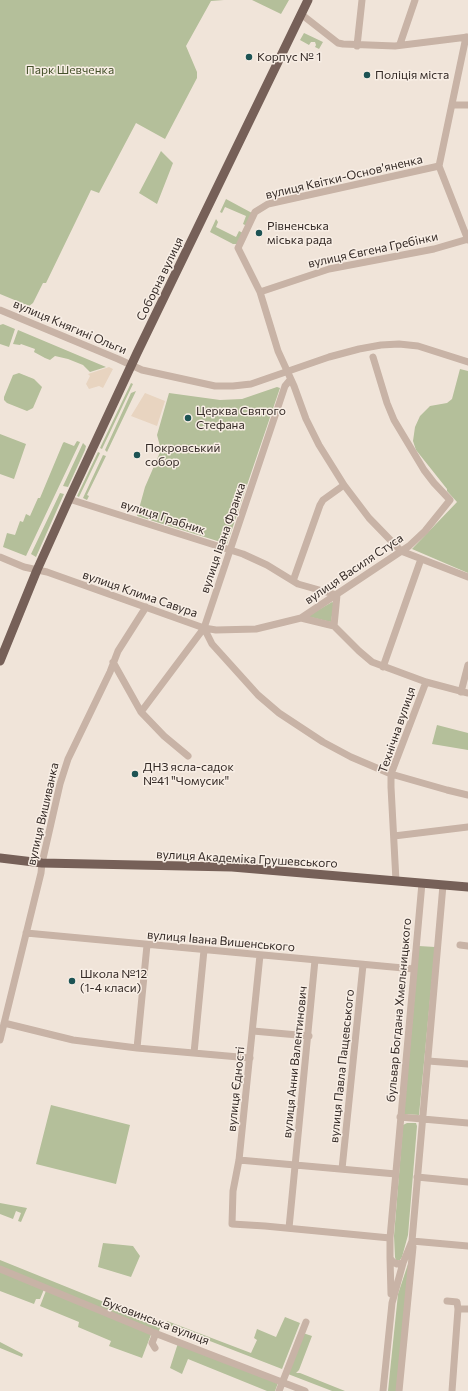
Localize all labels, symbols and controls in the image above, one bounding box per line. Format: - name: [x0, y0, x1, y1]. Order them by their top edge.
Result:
- place label: Корпус № 1: [257, 50, 321, 64]
- marker: Корпус № 1: [244, 52, 254, 62]
- park label: Парк Шевченка: [26, 63, 114, 77]
- place label: Поліція міста: [375, 68, 449, 82]
- marker: Поліція міста: [362, 70, 372, 80]
- street label: вулиця Квітки-Основʼяненка: [264, 152, 424, 202]
- place label: Рівненська міська рада: [267, 219, 332, 247]
- marker: Рівненська міська рада: [254, 228, 264, 238]
- street label: вулиця Євгена Гребінки: [307, 229, 439, 271]
- street label: Соборна вулиця: [133, 235, 187, 323]
- street label: вулиця Княгині Ольги: [11, 297, 129, 357]
- place label: Церква Святого Стефана: [196, 404, 286, 432]
- marker: Церква Святого Стефана: [183, 413, 193, 423]
- place label: Покровський собор: [145, 441, 220, 469]
- marker: Покровський собор: [132, 450, 142, 460]
- street label: вулиця Івана Франка: [197, 481, 249, 595]
- street label: вулиця Грабник: [119, 497, 207, 537]
- street label: вулиця Василя Стуса: [302, 531, 406, 607]
- street label: вулиця Клима Савура: [81, 568, 199, 620]
- street label: Технічна вулиця: [375, 685, 419, 775]
- place label: ДНЗ ясла-садок №41 "Чомусик": [143, 760, 234, 788]
- street label: вулиця Вишиванка: [24, 761, 62, 867]
- marker: ДНЗ ясла-садок №41 "Чомусик": [130, 769, 140, 779]
- street label: вулиця Академіка Грушевського: [156, 847, 338, 871]
- street label: бульвар Богдана Хмельницького: [384, 917, 414, 1103]
- street label: вулиця Івана Вишенського: [146, 927, 296, 955]
- place label: Школа №12 (1-4 класи): [80, 967, 147, 995]
- marker: Школа №12 (1-4 класи): [67, 976, 77, 986]
- street label: вулиця Анни Валентинович: [280, 985, 310, 1139]
- street label: вулиця Павла Пащевського: [327, 989, 357, 1143]
- street label: вулиця Єдності: [224, 1046, 248, 1132]
- street label: Буковинська вулиця: [101, 1294, 211, 1348]

